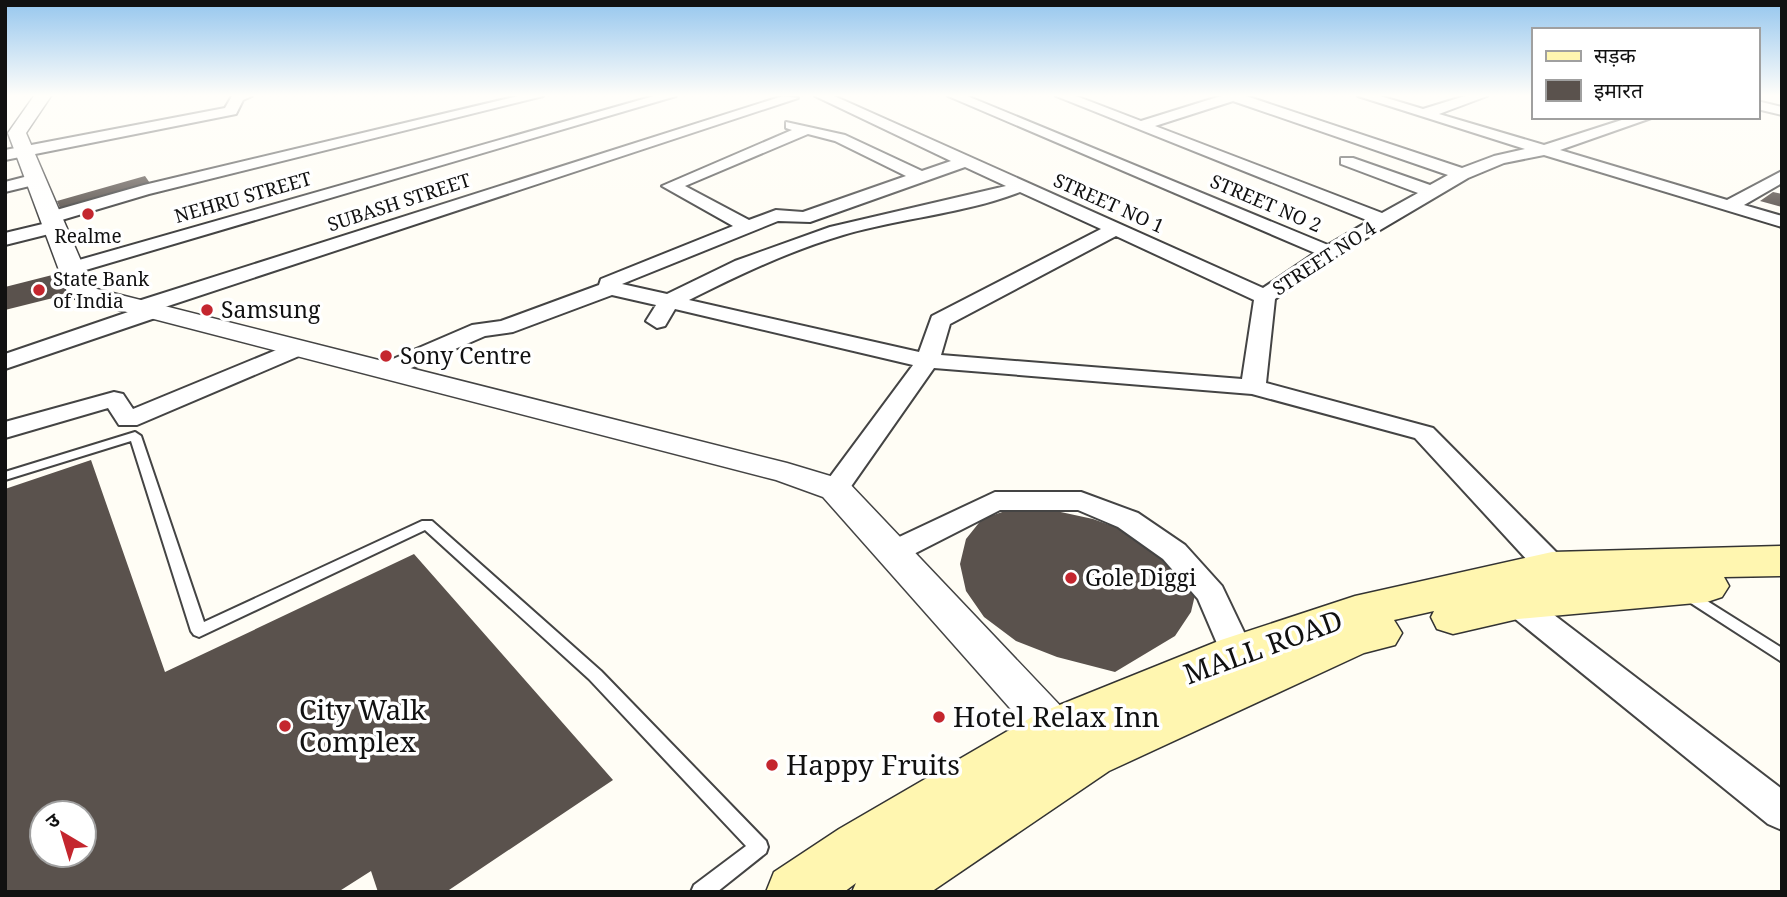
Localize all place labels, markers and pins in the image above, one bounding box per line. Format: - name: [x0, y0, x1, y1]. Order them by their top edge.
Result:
- marker: Realme: [80, 206, 96, 222]
- place label: Realme: [54, 223, 122, 249]
- place label: State Bank of India: [53, 266, 150, 314]
- marker: State Bank of India: [31, 282, 47, 298]
- place label: Samsung: [221, 293, 321, 325]
- marker: Samsung: [199, 302, 215, 318]
- place label: Sony Centre: [400, 339, 532, 371]
- marker: Sony Centre: [378, 348, 394, 364]
- place label: Gole Diggi: [1085, 561, 1197, 593]
- marker: Gole Diggi: [1063, 570, 1079, 586]
- place label: City Walk Complex: [299, 690, 427, 760]
- place label: Hotel Relax Inn: [953, 697, 1160, 735]
- marker: Hotel Relax Inn: [931, 709, 947, 725]
- marker: City Walk Complex: [277, 718, 293, 734]
- place label: Happy Fruits: [786, 745, 960, 783]
- marker: Happy Fruits: [764, 757, 780, 773]

